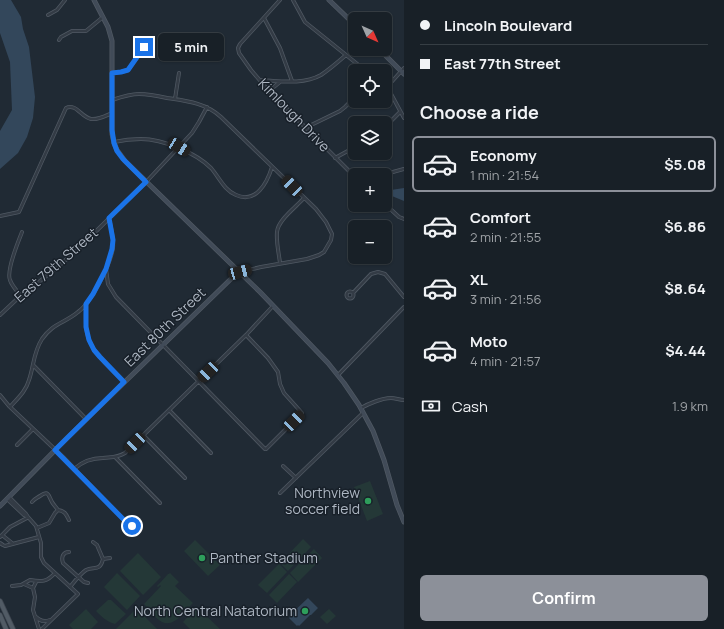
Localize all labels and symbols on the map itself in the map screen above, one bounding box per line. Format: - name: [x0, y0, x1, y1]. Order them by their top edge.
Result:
- north arrow: [348, 12, 392, 56]
- callout: 5 min: [158, 33, 224, 61]
- route end: [135, 38, 153, 56]
- street label: Kimlough Drive: [254, 74, 334, 156]
- car: [166, 136, 192, 158]
- car: [279, 173, 305, 199]
- street label: East 79th Street: [10, 223, 102, 306]
- car: [227, 263, 253, 281]
- street label: East 80th Street: [120, 283, 210, 370]
- car: [195, 359, 221, 385]
- car: [281, 408, 307, 434]
- car: [122, 430, 148, 456]
- place label: Northview soccer field: [285, 483, 360, 518]
- marker: Northview soccer field: [363, 496, 373, 506]
- route start: [123, 517, 141, 535]
- place label: Panther Stadium: [210, 548, 318, 567]
- marker: Panther Stadium: [197, 553, 207, 563]
- place label: North Central Natatorium: [134, 601, 297, 620]
- marker: North Central Natatorium: [300, 606, 310, 616]

